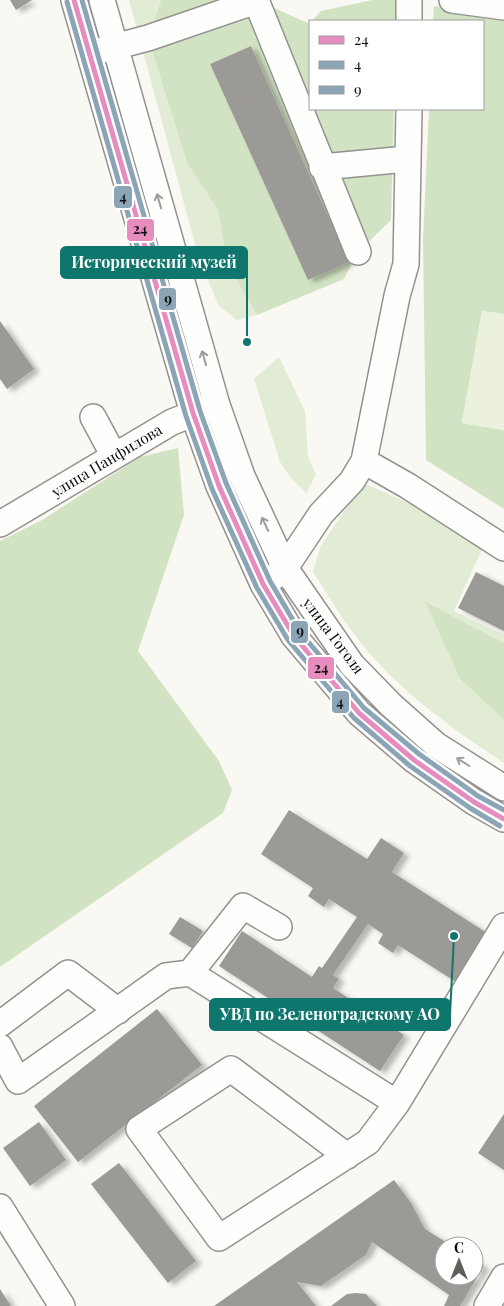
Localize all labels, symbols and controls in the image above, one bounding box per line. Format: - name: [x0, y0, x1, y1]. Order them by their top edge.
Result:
- legend: [309, 20, 484, 110]
- text: 24: [354, 29, 369, 49]
- text: 4: [354, 54, 361, 74]
- text: 9: [354, 79, 362, 99]
- line badge: 4: [113, 185, 133, 209]
- text: 4: [119, 187, 127, 206]
- one-way arrow: [154, 194, 164, 210]
- line badge: 24: [126, 218, 155, 242]
- text: 24: [133, 219, 147, 238]
- callout: Исторический музей: [61, 247, 247, 278]
- text: Исторический музей: [71, 251, 237, 272]
- line badge: 9: [158, 287, 177, 311]
- text: 9: [164, 289, 172, 308]
- one-way arrow: [199, 350, 208, 366]
- street label: улица Панфилова: [47, 419, 166, 502]
- one-way arrow: [259, 517, 269, 532]
- street label: улица Гоголя: [298, 592, 369, 678]
- line badge: 9: [290, 620, 309, 644]
- text: 9: [296, 621, 304, 640]
- line badge: 24: [307, 656, 335, 680]
- text: 24: [314, 658, 328, 677]
- line badge: 4: [331, 690, 350, 714]
- text: 4: [336, 692, 344, 711]
- one-way arrow: [456, 757, 470, 767]
- callout: УВД по Зеленоградскому АО: [210, 999, 450, 1030]
- text: УВД по Зеленоградскому АО: [219, 1003, 440, 1024]
- north arrow: [434, 1236, 484, 1286]
- text: С: [454, 1238, 464, 1257]

